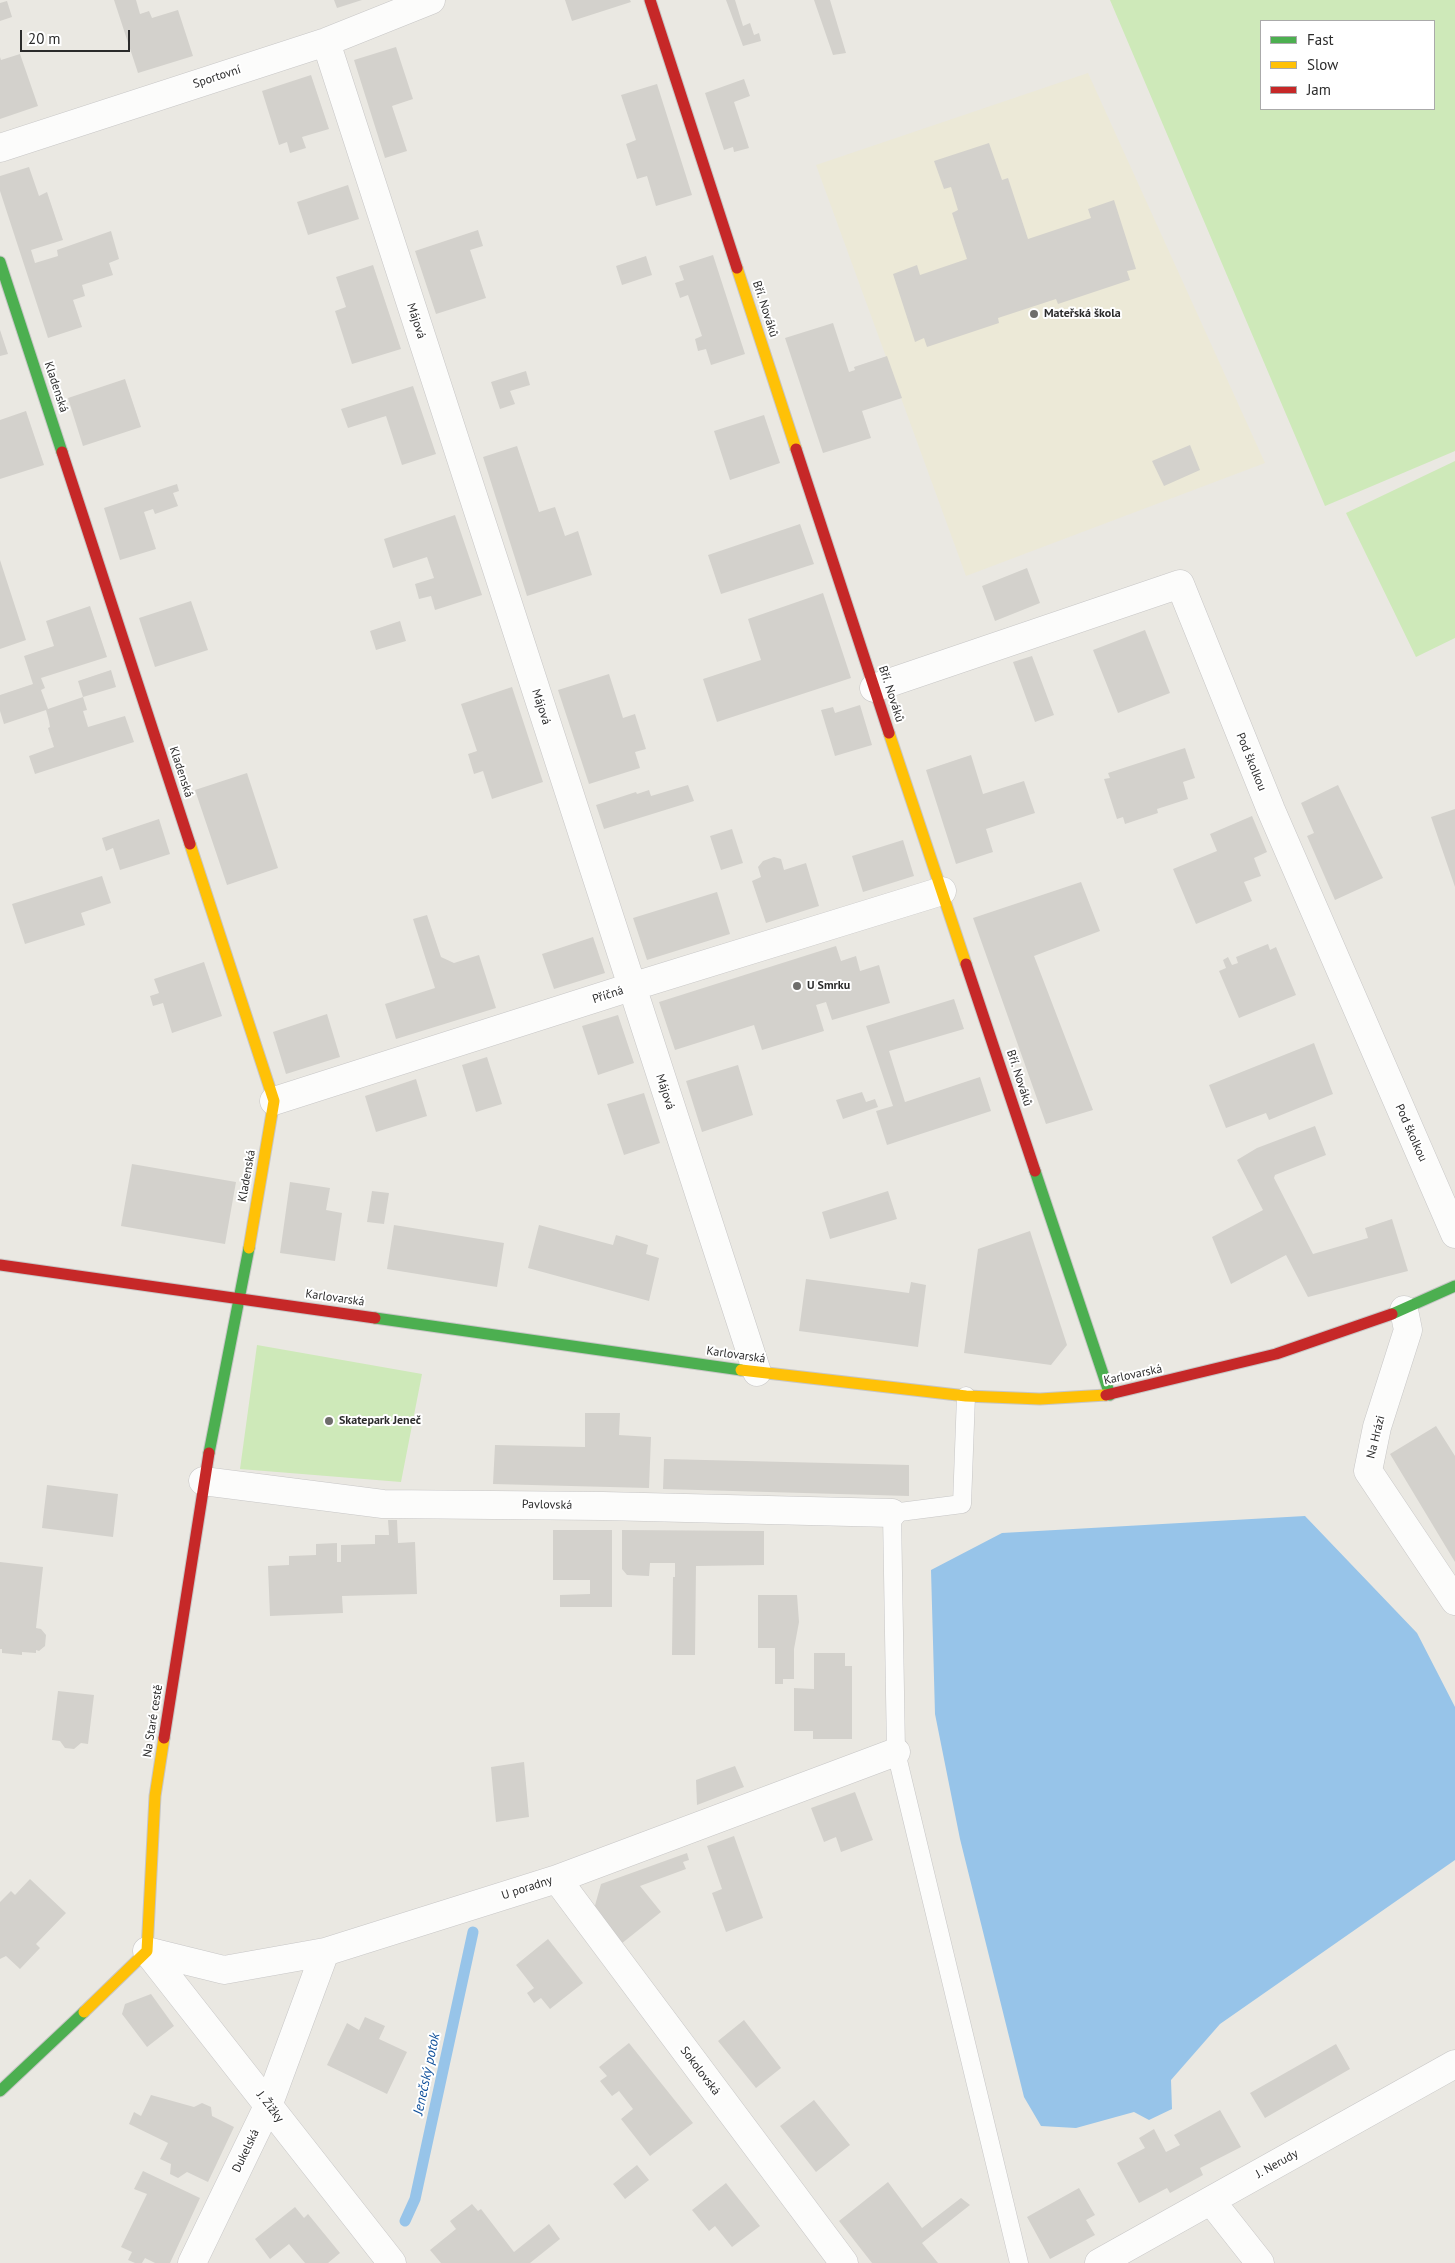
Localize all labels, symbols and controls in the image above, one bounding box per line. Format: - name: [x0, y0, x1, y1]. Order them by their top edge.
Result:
- scale bar: [22, 20, 132, 52]
- legend: [1260, 20, 1435, 110]
- text: 20 m: [28, 29, 61, 48]
- text: Fast: [1307, 30, 1334, 49]
- text: Slow: [1307, 55, 1338, 74]
- street label: Sportovní: [191, 63, 243, 91]
- text: Jam: [1307, 80, 1331, 99]
- street label: Bří. Nováků: [749, 279, 781, 339]
- street label: Májová: [403, 301, 429, 341]
- place label: Mateřská škola: [1044, 307, 1121, 321]
- marker: Mateřská škola: [1028, 308, 1040, 320]
- street label: Kladenská: [41, 360, 71, 414]
- street label: Bří. Nováků: [875, 664, 907, 724]
- street label: Májová: [528, 687, 554, 727]
- street label: Pod školkou: [1233, 731, 1269, 793]
- street label: Kladenská: [166, 745, 196, 799]
- place label: U Smrku: [807, 979, 850, 993]
- marker: U Smrku: [791, 980, 803, 992]
- street label: Příčná: [591, 983, 625, 1007]
- street label: Bří. Nováků: [1003, 1048, 1035, 1108]
- street label: Májová: [652, 1072, 678, 1112]
- street label: Pod školkou: [1392, 1102, 1430, 1164]
- street label: Kladenská: [235, 1149, 259, 1203]
- street label: Karlovarská: [305, 1287, 365, 1309]
- street label: Karlovarská: [706, 1344, 766, 1366]
- street label: Karlovarská: [1102, 1362, 1164, 1388]
- place label: Skatepark Jeneč: [339, 1414, 421, 1428]
- street label: Na Hrázi: [1364, 1414, 1388, 1460]
- marker: Skatepark Jeneč: [323, 1415, 335, 1427]
- street label: Pavlovská: [522, 1497, 572, 1513]
- street label: Na Staré cestě: [140, 1684, 166, 1758]
- street label: U poradny: [500, 1873, 554, 1903]
- water label: Jenečský potok: [410, 2031, 444, 2117]
- street label: Sokolovská: [677, 2044, 723, 2098]
- street label: J. Žižky: [253, 2089, 287, 2125]
- street label: Dukelská: [229, 2127, 263, 2175]
- street label: J. Nerudy: [1253, 2147, 1301, 2181]

